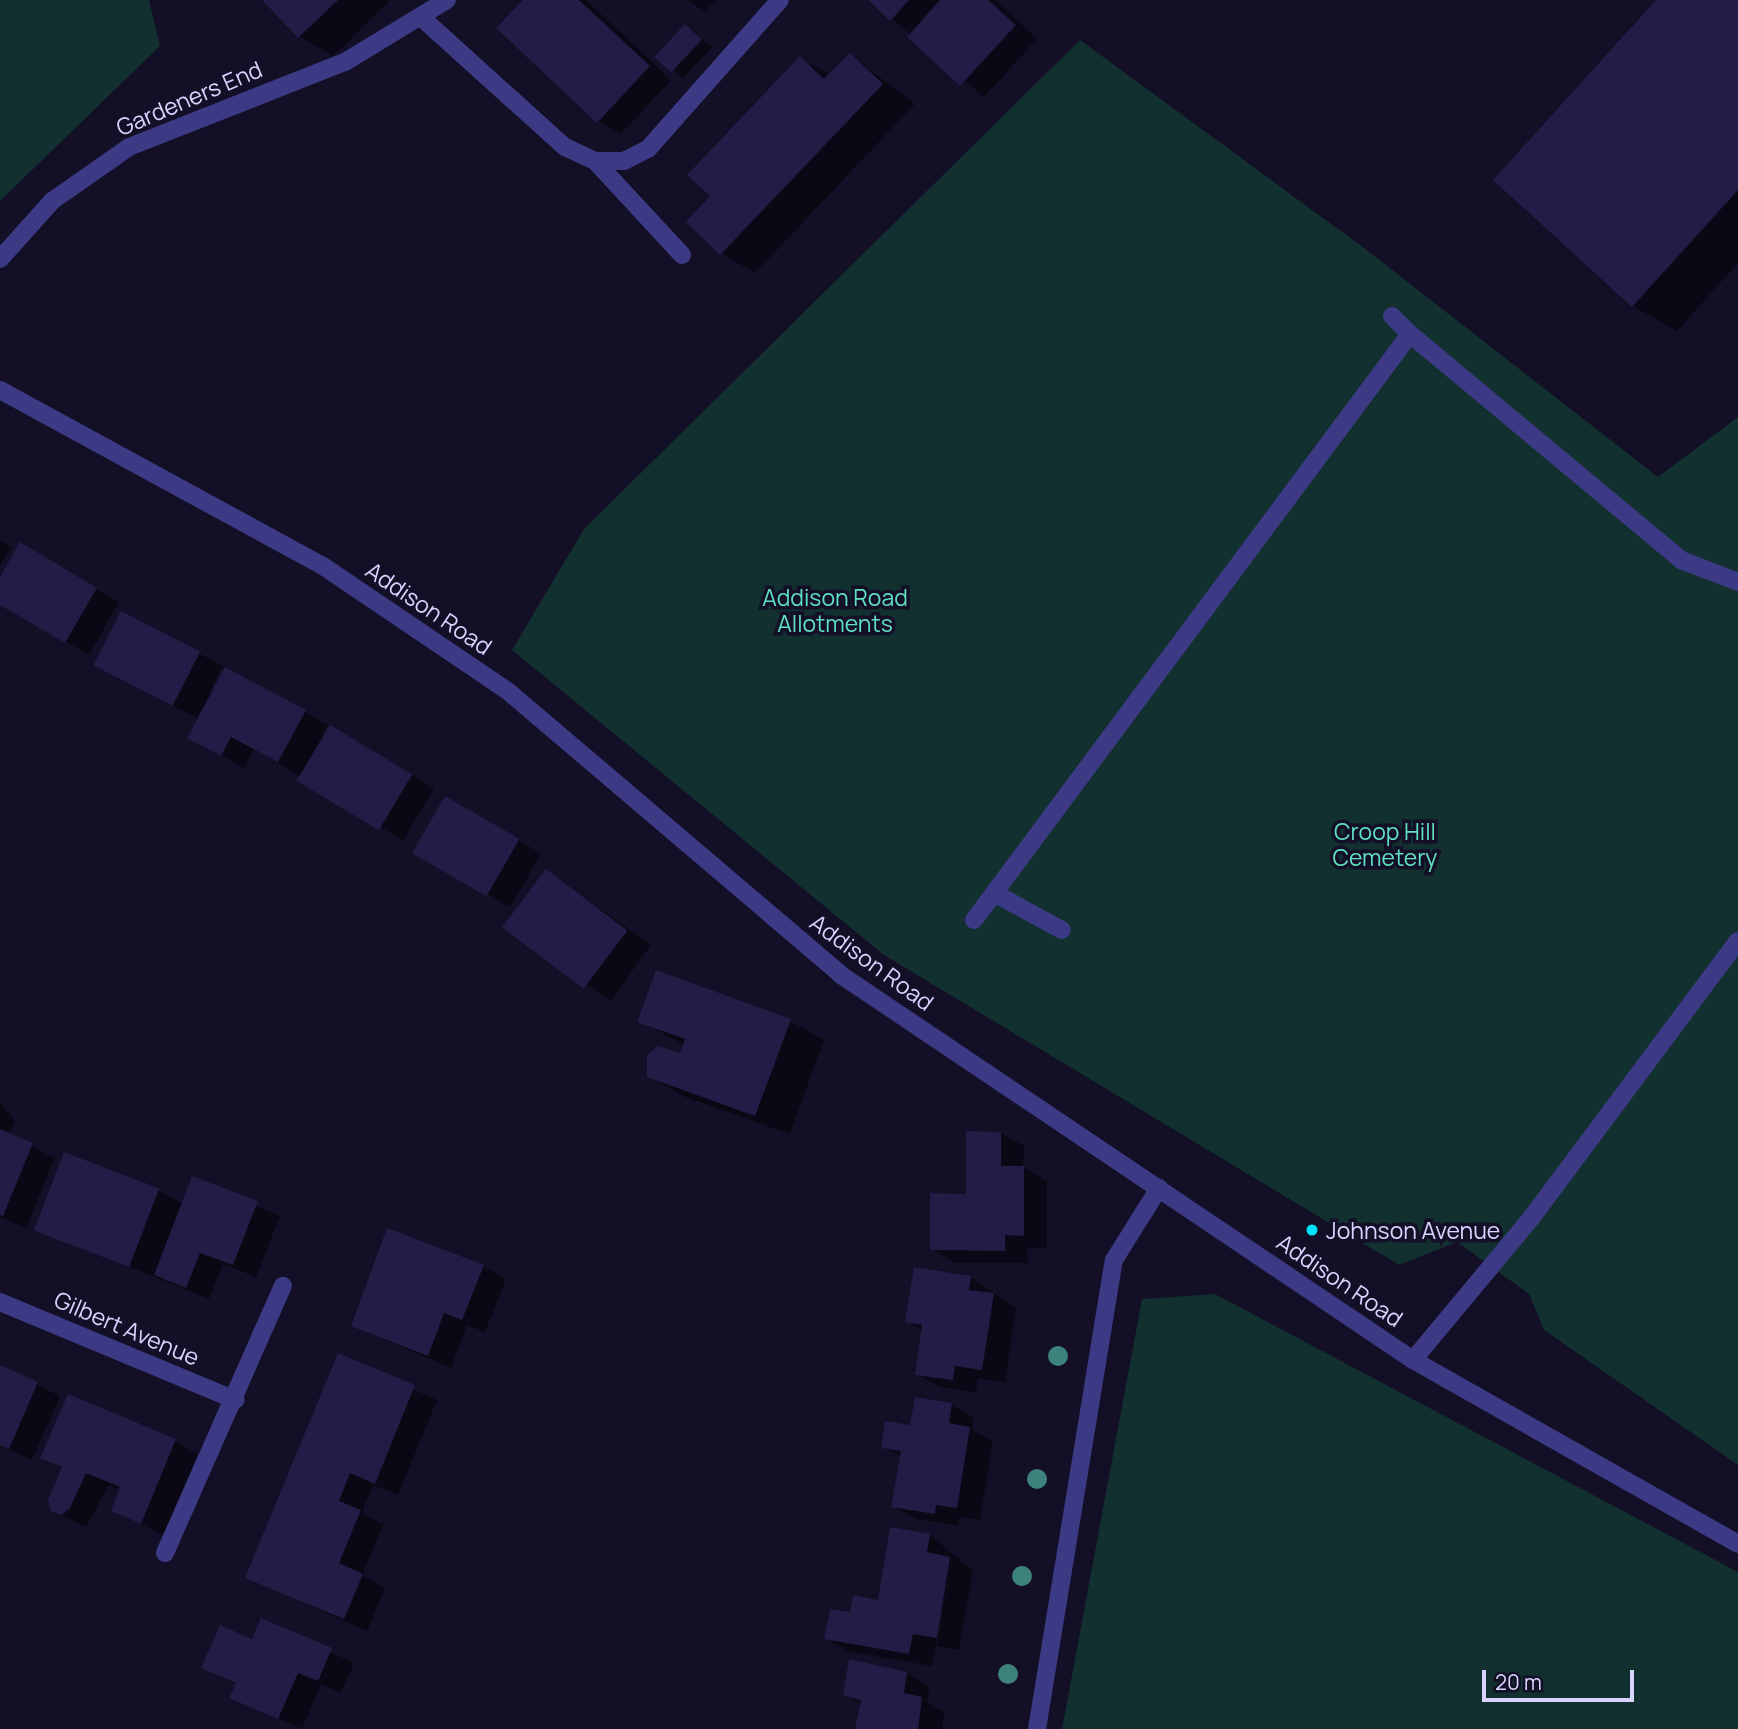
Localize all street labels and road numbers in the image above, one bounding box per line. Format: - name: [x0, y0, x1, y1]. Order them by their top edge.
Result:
- street label: Gardeners End: [112, 55, 266, 141]
- street label: Addison Road: [361, 556, 497, 660]
- street label: Addison Road: [805, 908, 939, 1016]
- street label: Addison Road: [1272, 1228, 1408, 1332]
- street label: Gilbert Avenue: [50, 1285, 204, 1371]

